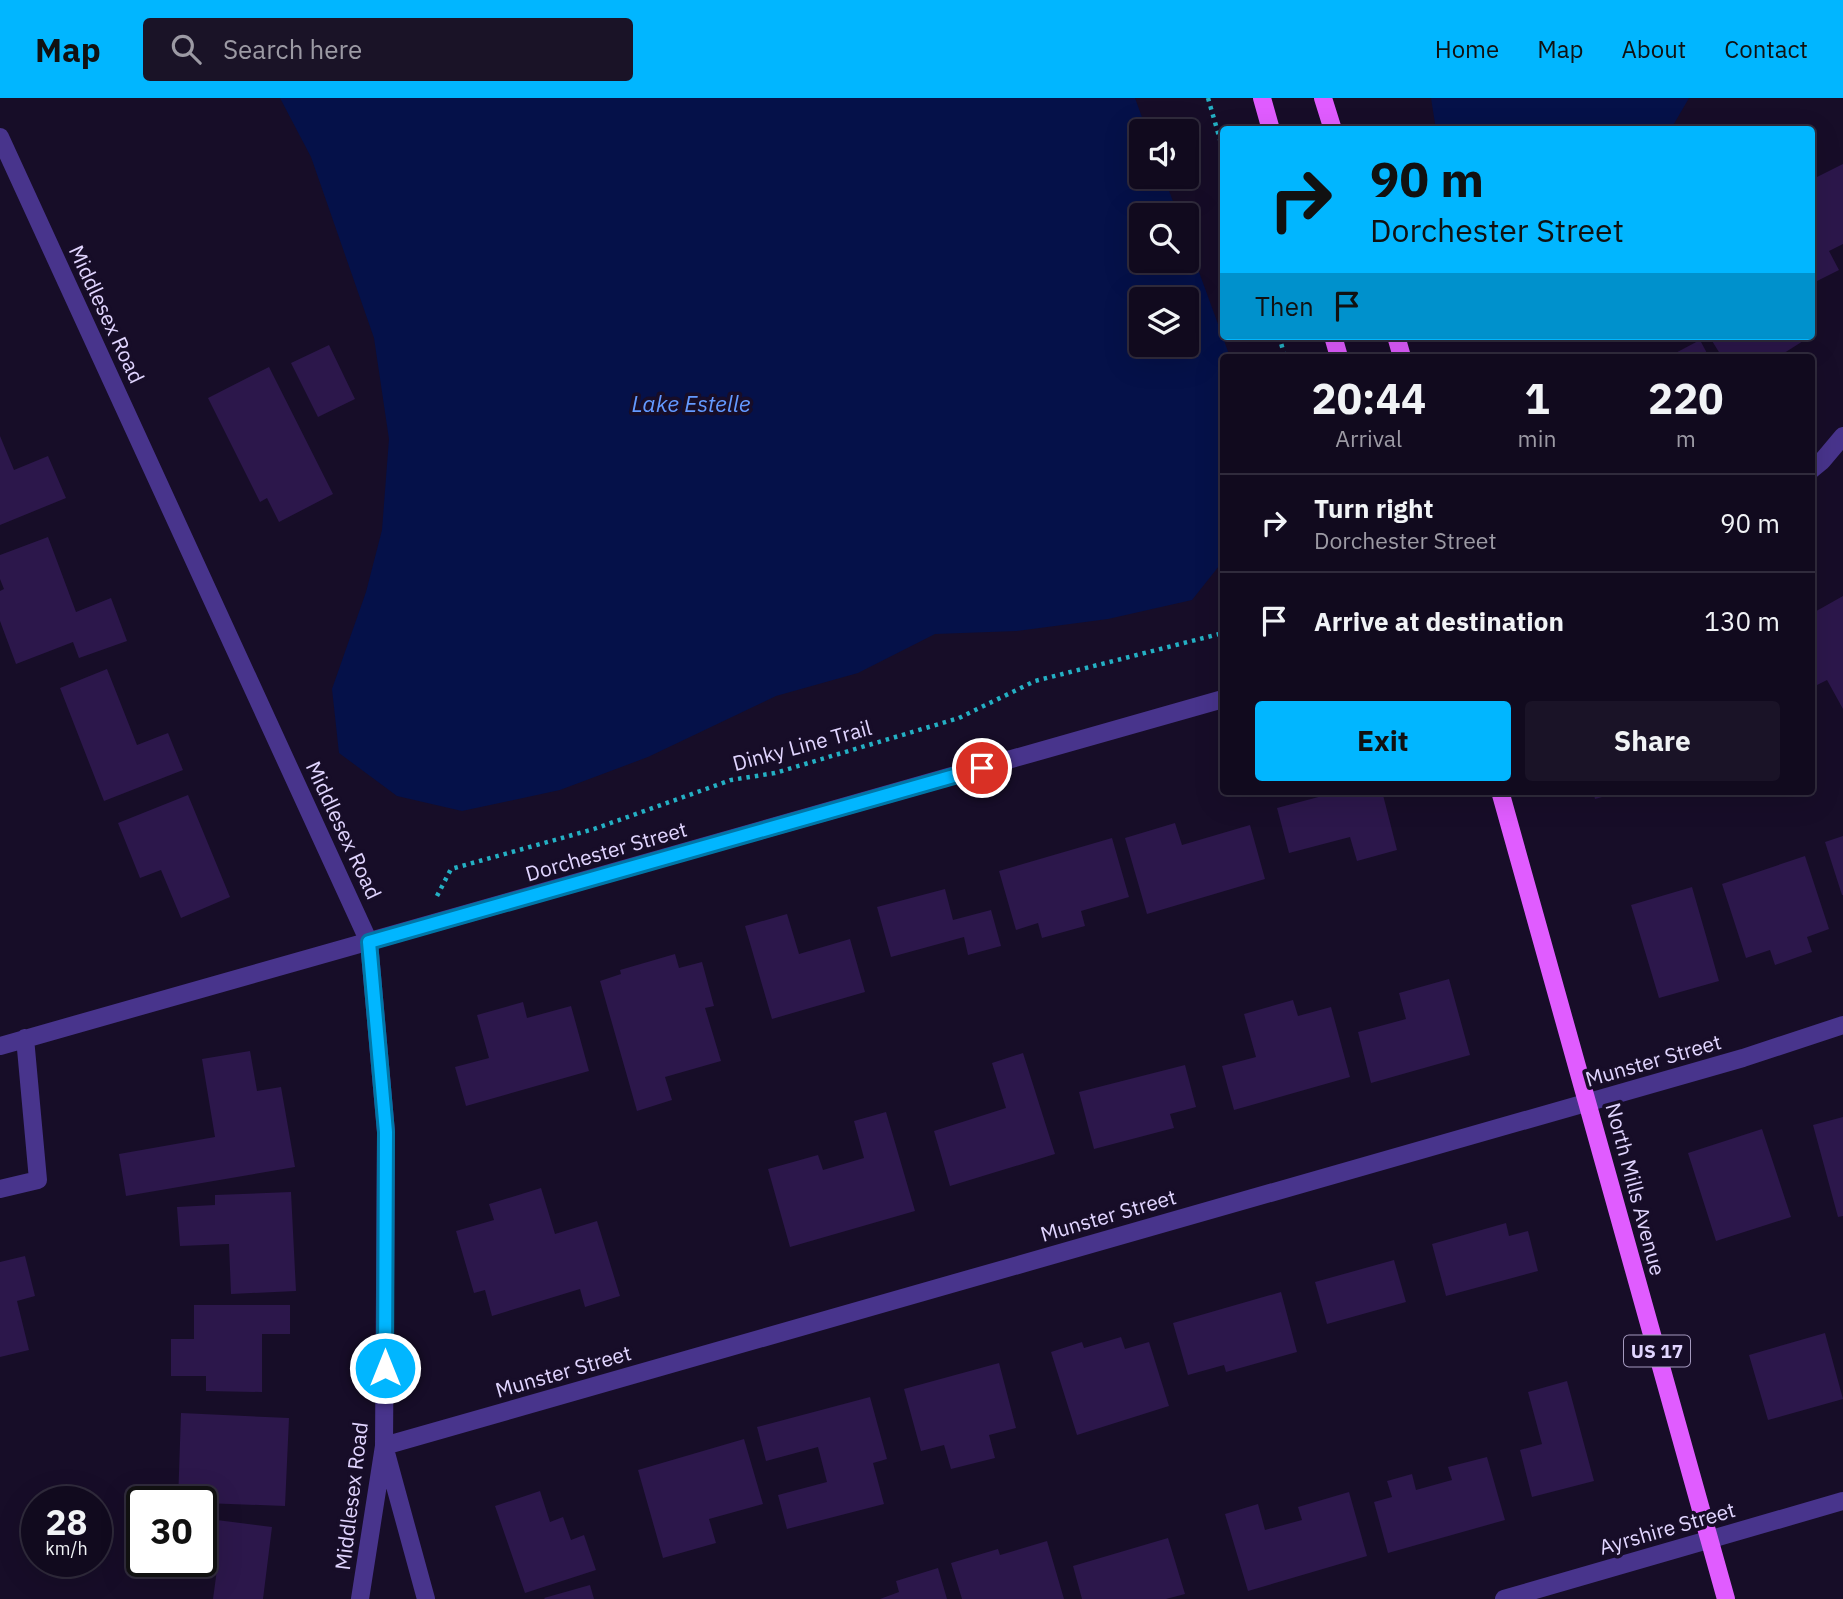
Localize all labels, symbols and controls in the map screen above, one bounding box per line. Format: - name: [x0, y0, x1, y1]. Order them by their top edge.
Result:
- search box: [143, 18, 633, 81]
- text: Map: [35, 28, 101, 71]
- icon: search: [167, 30, 205, 68]
- text: Search here: [223, 32, 362, 66]
- text: Home: [1435, 33, 1499, 65]
- text: Map: [1537, 33, 1583, 65]
- text: About: [1621, 33, 1686, 65]
- text: Contact: [1724, 33, 1808, 65]
- map controls: [1129, 119, 1199, 357]
- button: sound: [1129, 119, 1199, 189]
- text: 90 m: [1370, 147, 1484, 210]
- icon: right: [1255, 154, 1346, 245]
- button: search: [1129, 203, 1199, 273]
- text: Dorchester Street: [1370, 209, 1624, 251]
- street label: Middlesex Road: [63, 240, 151, 388]
- button: layers: [1129, 287, 1199, 357]
- icon: arrive: [1328, 287, 1366, 325]
- text: Then: [1255, 289, 1314, 323]
- text: 20:44: [1311, 371, 1426, 426]
- text: 1: [1524, 371, 1550, 426]
- text: 220: [1648, 371, 1724, 426]
- water label: Lake Estelle: [631, 388, 751, 418]
- text: Arrival: [1335, 423, 1402, 453]
- text: min: [1518, 423, 1556, 453]
- text: m: [1676, 423, 1696, 453]
- text: Turn right: [1314, 491, 1433, 525]
- icon: right: [1255, 504, 1293, 542]
- text: 90 m: [1720, 506, 1780, 540]
- text: Dorchester Street: [1314, 525, 1497, 555]
- icon: arrive: [1255, 602, 1293, 640]
- text: Arrive at destination: [1314, 604, 1564, 638]
- text: 130 m: [1704, 604, 1780, 638]
- button: Exit: [1255, 701, 1511, 781]
- button: Share: [1525, 701, 1780, 781]
- street label: Dinky Line Trail: [729, 713, 875, 777]
- pin: [952, 738, 1012, 798]
- icon: arrive: [963, 749, 1001, 787]
- street label: Middlesex Road: [300, 756, 388, 904]
- street label: Dorchester Street: [522, 815, 690, 887]
- street label: Munster Street: [1582, 1027, 1724, 1093]
- street label: North Mills Avenue: [1599, 1100, 1673, 1278]
- street label: Munster Street: [1037, 1182, 1179, 1248]
- position arrow: [348, 1331, 422, 1405]
- road number: US 17: [1624, 1336, 1690, 1366]
- street label: Munster Street: [492, 1338, 634, 1404]
- street label: Middlesex Road: [328, 1420, 374, 1572]
- speed limit sign: 30: [126, 1486, 217, 1577]
- street label: Ayrshire Street: [1596, 1495, 1738, 1561]
- text: 28: [45, 1499, 88, 1545]
- text: km/h: [45, 1537, 88, 1560]

